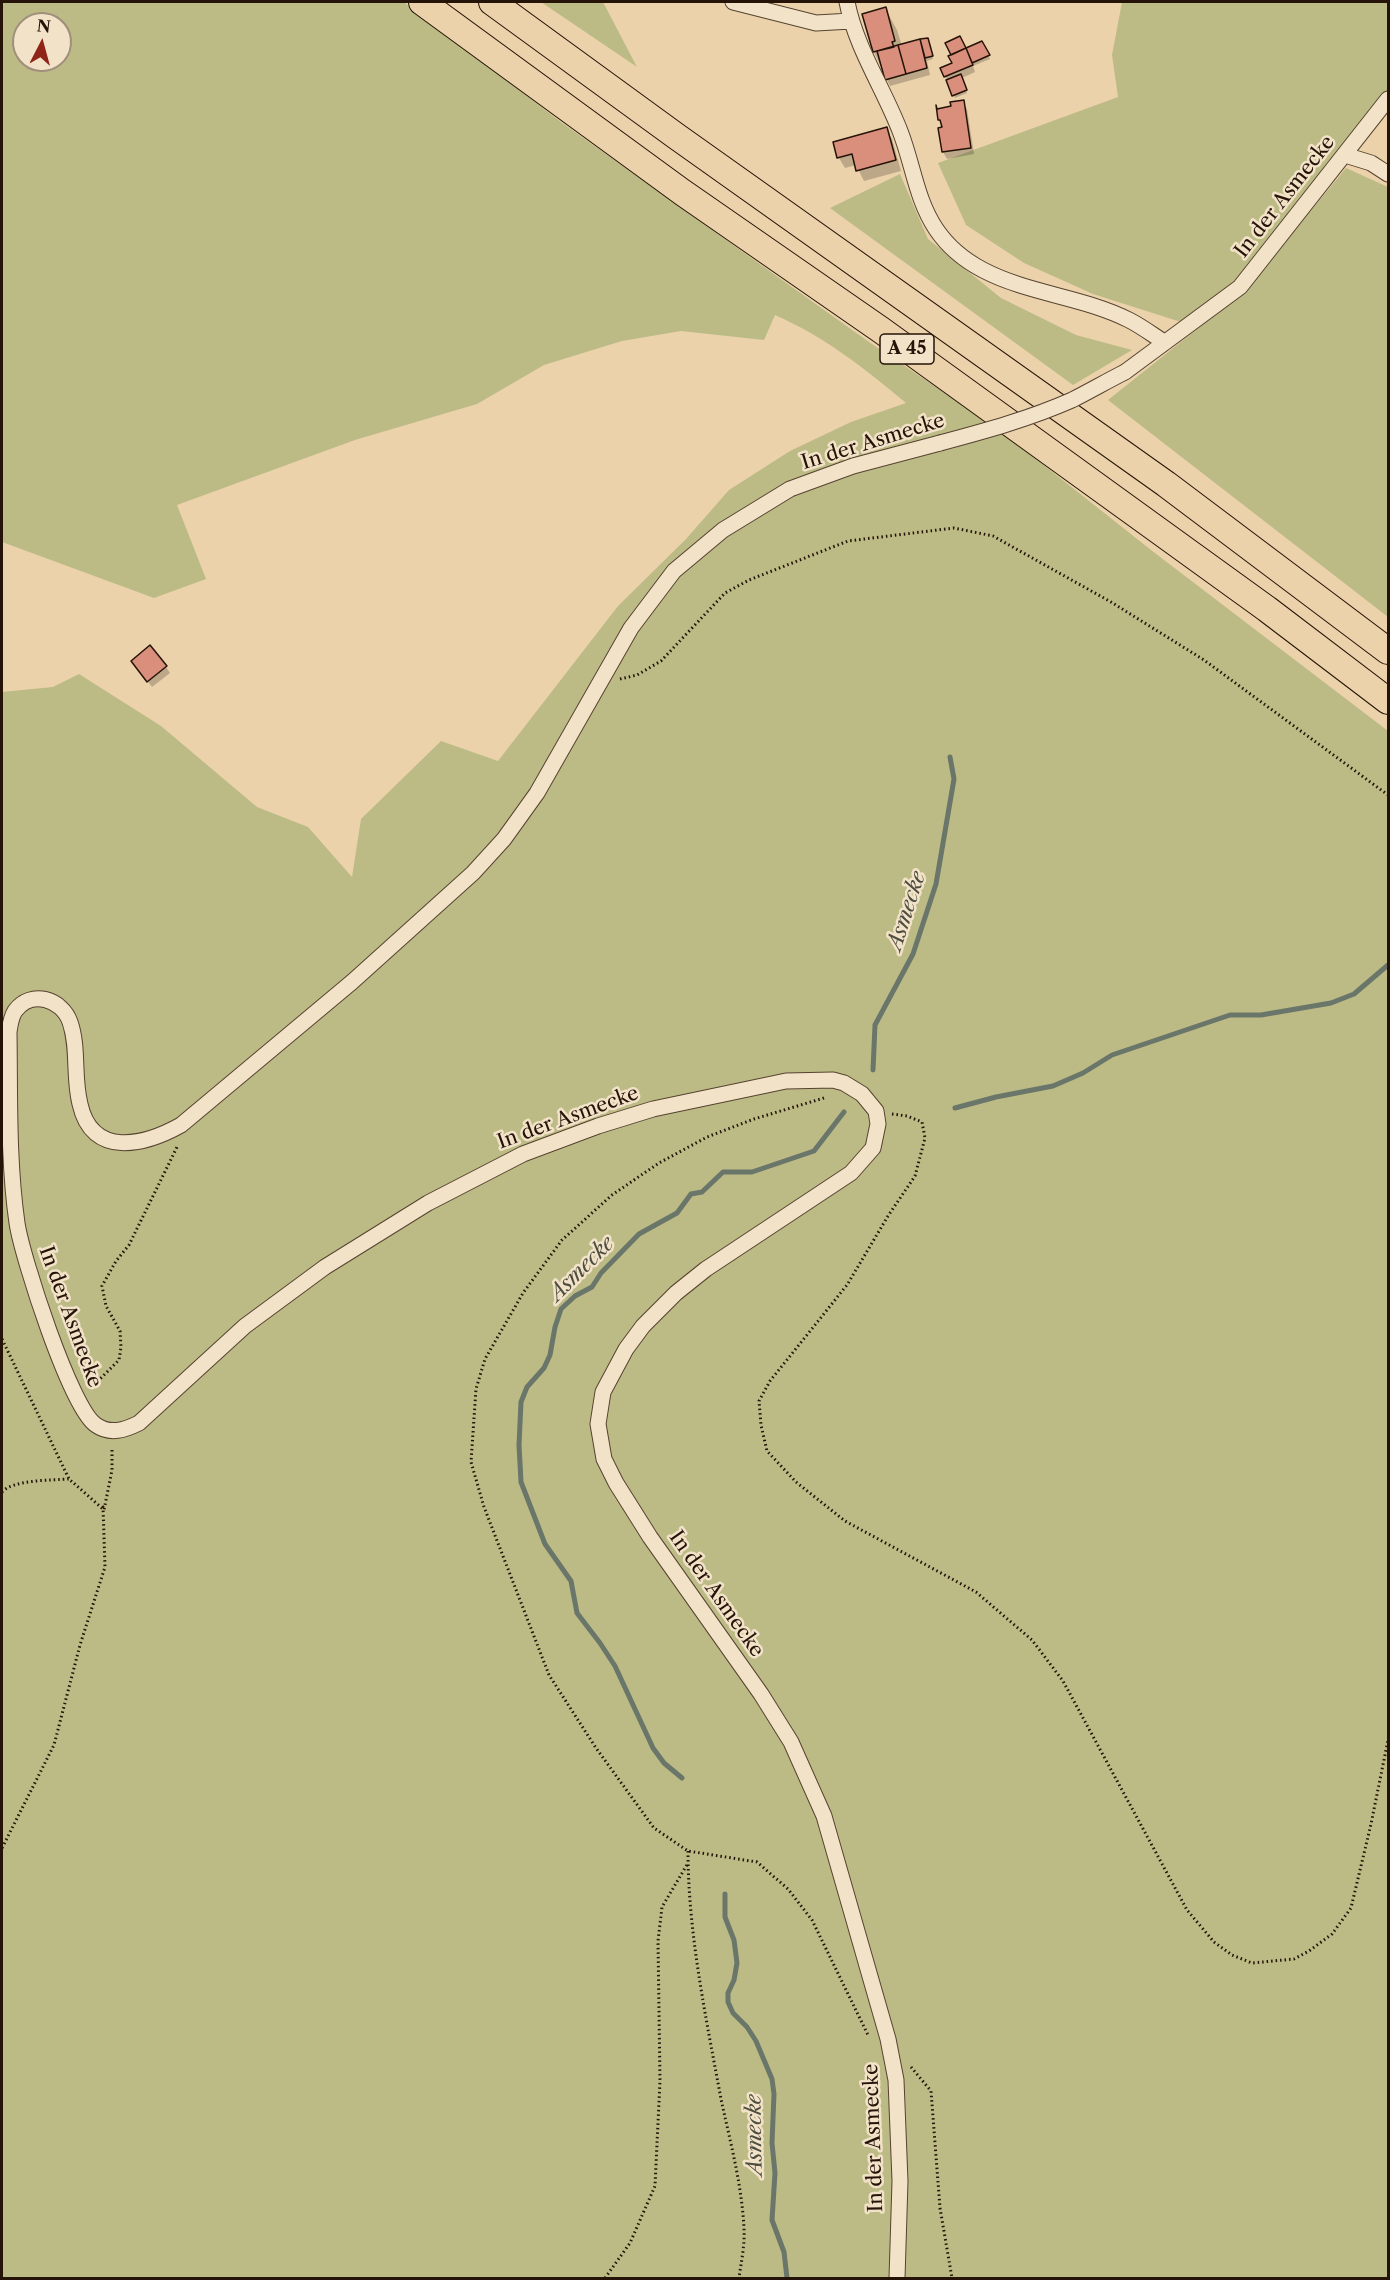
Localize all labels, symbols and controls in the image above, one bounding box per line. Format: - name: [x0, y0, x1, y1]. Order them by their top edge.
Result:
- north arrow: [12, 12, 72, 72]
- text: N: [36, 15, 52, 37]
- street label: In der Asmecke: [1230, 131, 1340, 263]
- road number: A 45: [880, 334, 934, 364]
- street label: In der Asmecke: [799, 409, 947, 475]
- water label: Asmecke: [882, 868, 932, 954]
- street label: In der Asmecke: [494, 1081, 642, 1155]
- water label: Asmecke: [544, 1231, 620, 1307]
- street label: In der Asmecke: [33, 1243, 107, 1391]
- street label: In der Asmecke: [664, 1526, 768, 1662]
- street label: In der Asmecke: [859, 2063, 889, 2213]
- water label: Asmecke: [742, 2094, 768, 2176]

